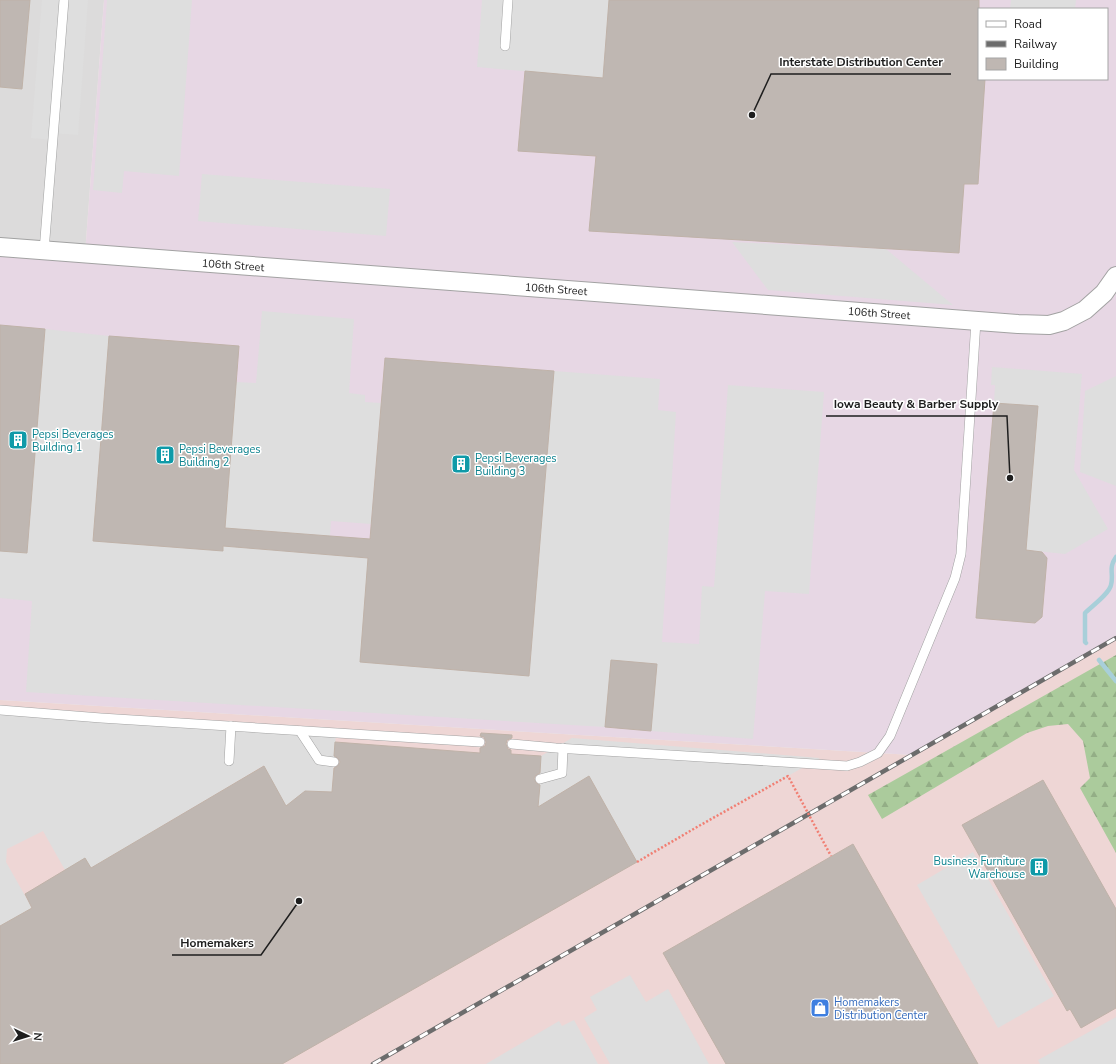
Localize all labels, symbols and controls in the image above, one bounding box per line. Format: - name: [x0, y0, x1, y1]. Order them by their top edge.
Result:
- legend: [978, 8, 1108, 80]
- text: Road: [1014, 16, 1042, 32]
- text: Railway: [1014, 36, 1058, 52]
- callout: Interstate Distribution Center: [771, 50, 951, 74]
- text: Interstate Distribution Center: [779, 54, 943, 70]
- text: Building: [1014, 56, 1059, 72]
- street label: 106th Street: [201, 256, 265, 275]
- street label: 106th Street: [524, 280, 588, 299]
- street label: 106th Street: [847, 304, 911, 323]
- callout: Iowa Beauty & Barber Supply: [826, 392, 1007, 416]
- text: Iowa Beauty & Barber Supply: [834, 396, 999, 412]
- place label: Pepsi Beverages Building 1: [32, 427, 114, 455]
- building icon: Pepsi Beverages Building 1: [7, 429, 29, 451]
- place label: Pepsi Beverages Building 2: [179, 442, 261, 470]
- building icon: Pepsi Beverages Building 2: [154, 444, 176, 466]
- place label: Pepsi Beverages Building 3: [475, 451, 557, 479]
- building icon: Pepsi Beverages Building 3: [450, 453, 472, 475]
- place label: Business Furniture Warehouse: [933, 854, 1025, 882]
- building icon: Business Furniture Warehouse: [1028, 856, 1050, 878]
- callout: Homemakers: [172, 931, 261, 955]
- text: Homemakers: [180, 935, 254, 951]
- place label: Homemakers Distribution Center: [834, 995, 927, 1023]
- shop icon: Homemakers Distribution Center: [809, 997, 831, 1019]
- north arrow: [8, 1016, 48, 1056]
- text: N: [30, 1032, 45, 1041]

